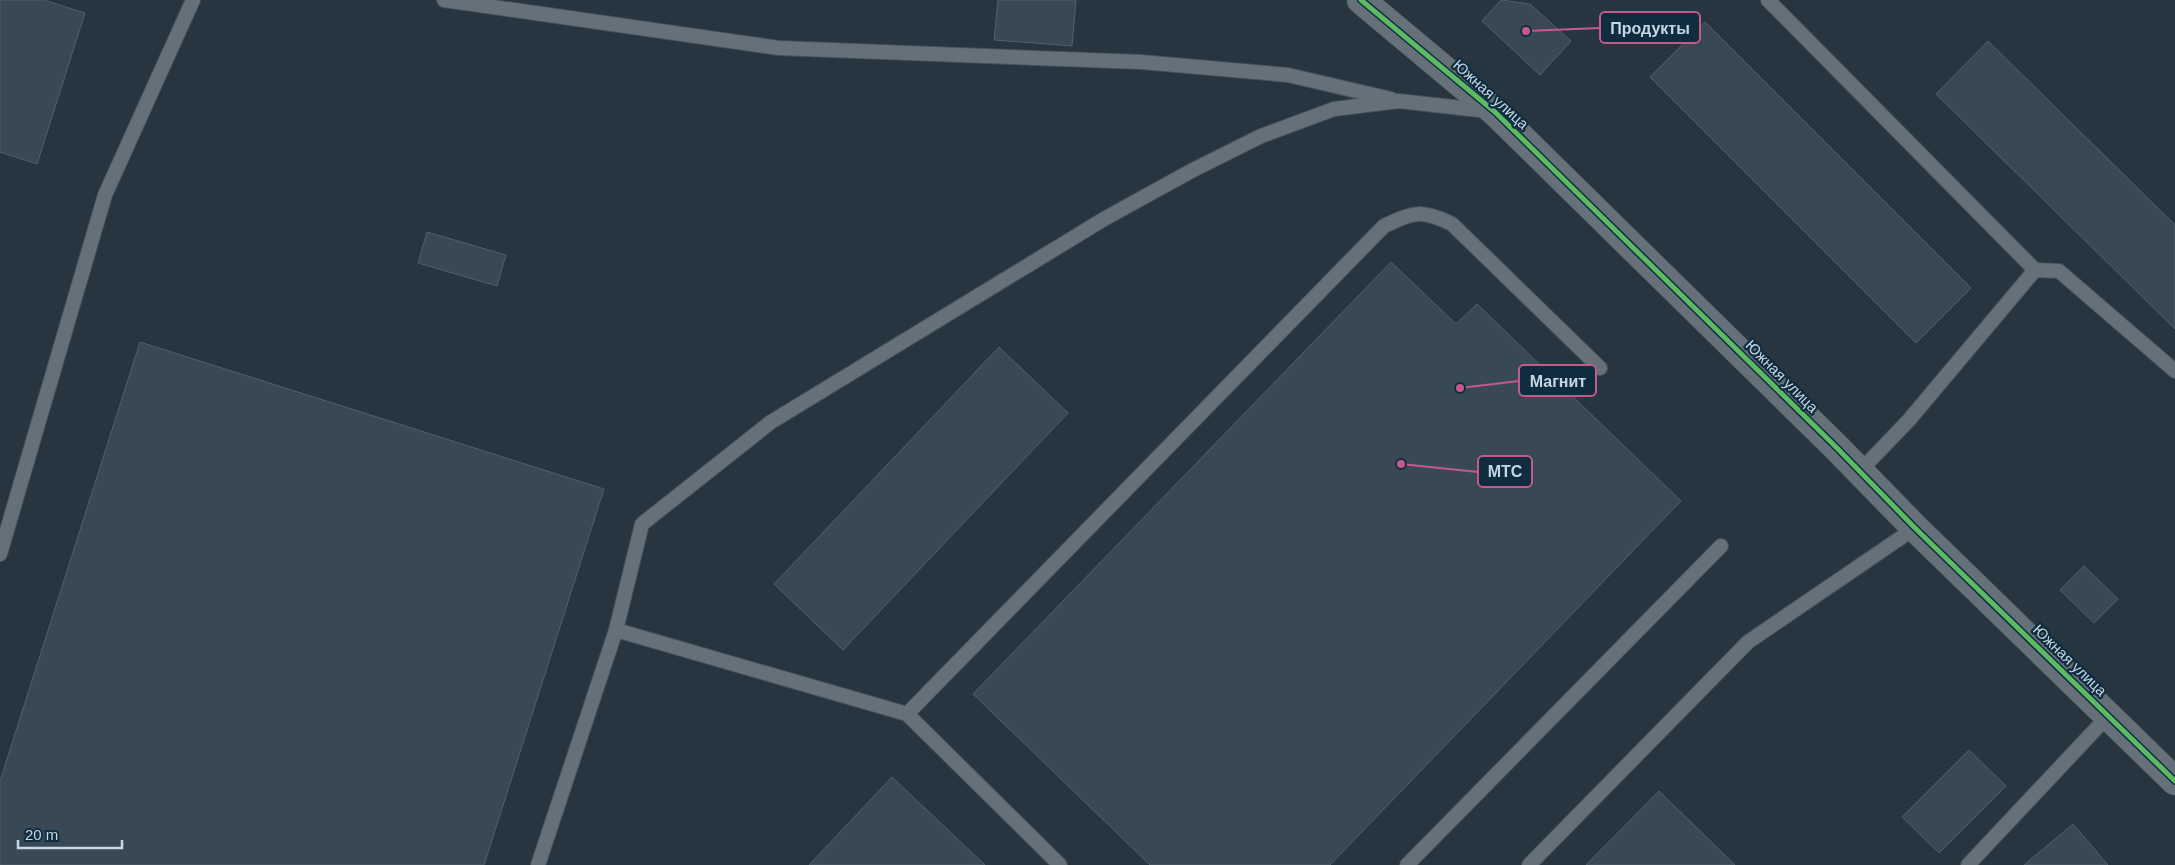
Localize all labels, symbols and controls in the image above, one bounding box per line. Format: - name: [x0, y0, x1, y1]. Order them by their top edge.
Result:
- callout: Продукты: [1600, 12, 1700, 43]
- text: Продукты: [1610, 20, 1690, 37]
- street label: Южная улица: [1450, 56, 1533, 133]
- street label: Южная улица: [1742, 336, 1822, 416]
- callout: Магнит: [1519, 365, 1596, 396]
- text: Магнит: [1530, 373, 1586, 390]
- callout: МТС: [1478, 456, 1532, 487]
- text: МТС: [1488, 463, 1523, 480]
- street label: Южная улица: [2030, 621, 2111, 700]
- scale bar: [18, 818, 121, 850]
- text: 20 m: [25, 826, 58, 843]

